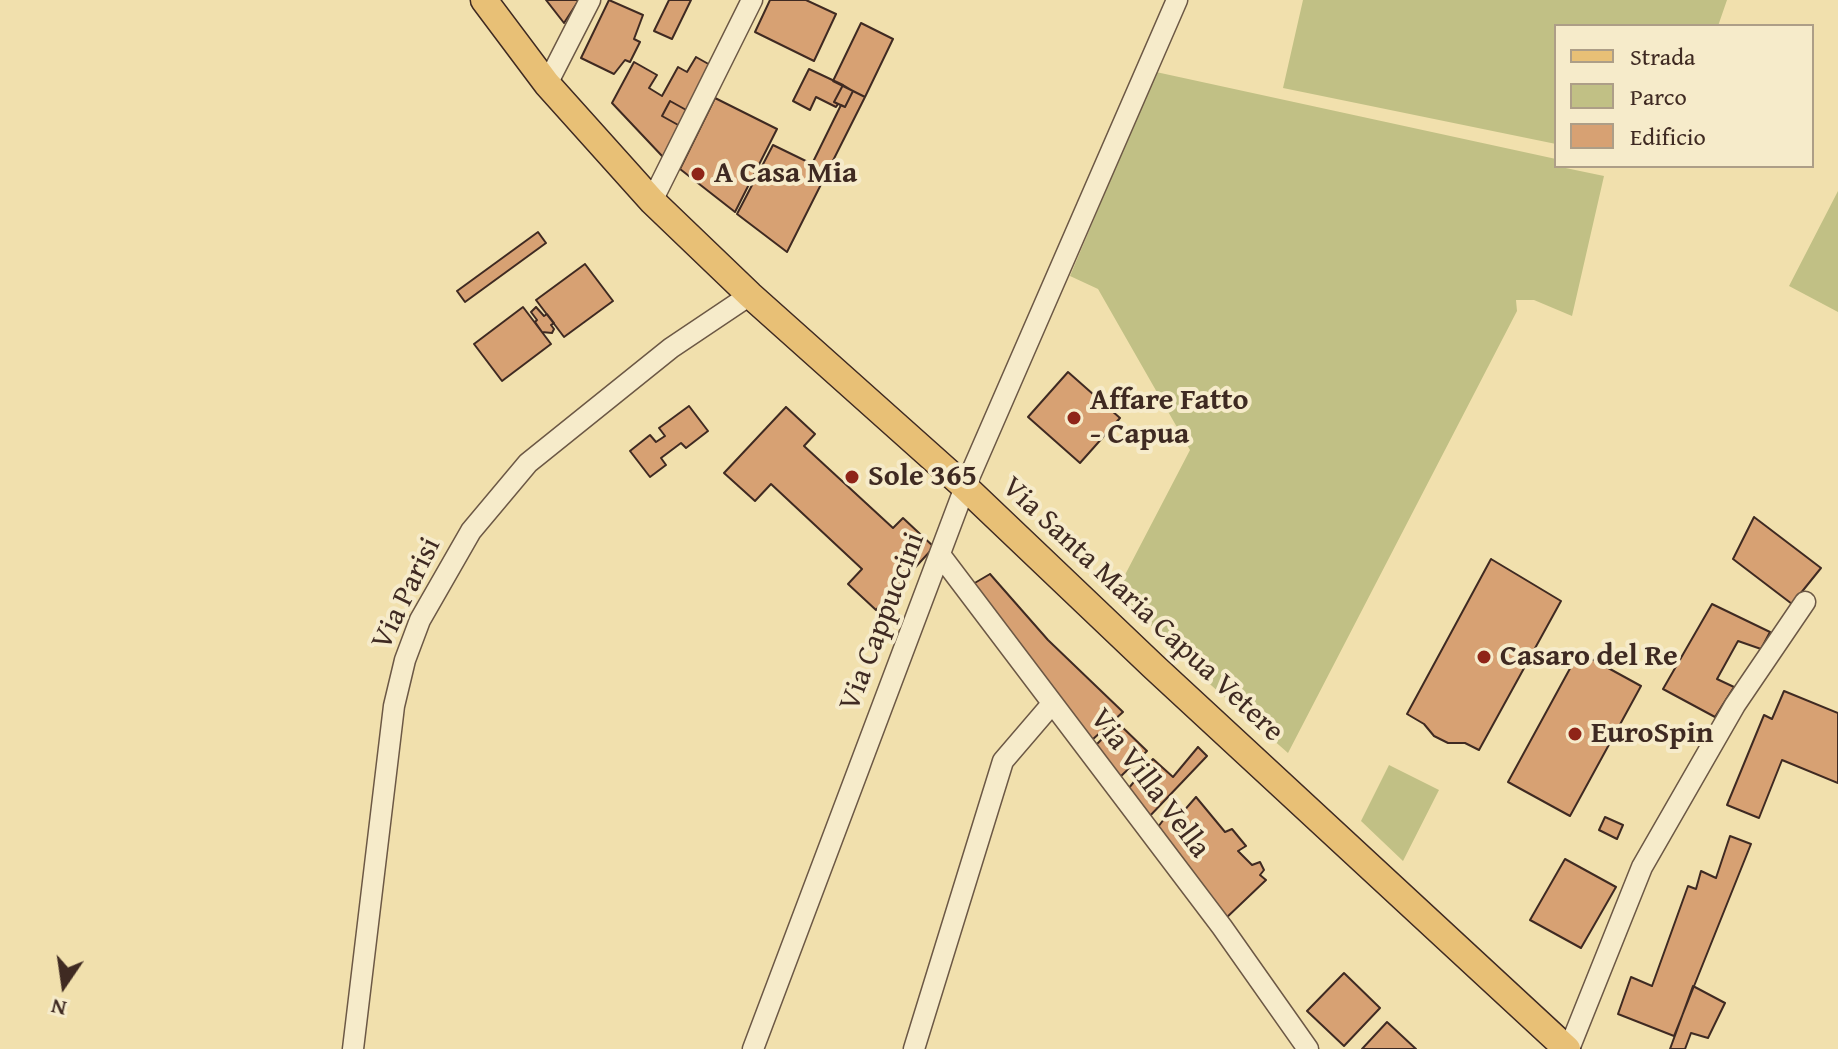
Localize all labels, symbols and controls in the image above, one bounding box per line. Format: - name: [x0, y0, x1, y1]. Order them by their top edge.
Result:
- legend: [1554, 24, 1814, 168]
- text: Strada: [1630, 39, 1695, 74]
- text: Parco: [1630, 79, 1687, 114]
- text: Edificio: [1630, 119, 1706, 154]
- place label: A Casa Mia: [714, 156, 857, 192]
- marker: A Casa Mia: [689, 165, 707, 183]
- place label: Affare Fatto - Capua: [1090, 383, 1249, 454]
- marker: Affare Fatto - Capua: [1065, 409, 1083, 427]
- place label: Sole 365: [868, 459, 977, 495]
- marker: Sole 365: [843, 468, 861, 486]
- street label: Via Santa Maria Capua Vetere: [993, 470, 1291, 750]
- street label: Via Cappuccini: [832, 528, 934, 716]
- street label: Via Parisi: [364, 532, 450, 656]
- place label: Casaro del Re: [1500, 639, 1678, 675]
- marker: Casaro del Re: [1475, 648, 1493, 666]
- street label: Via Villa Vella: [1081, 702, 1217, 866]
- place label: EuroSpin: [1591, 716, 1713, 752]
- marker: EuroSpin: [1566, 725, 1584, 743]
- north arrow: [24, 945, 104, 1025]
- text: N: [48, 991, 69, 1026]

